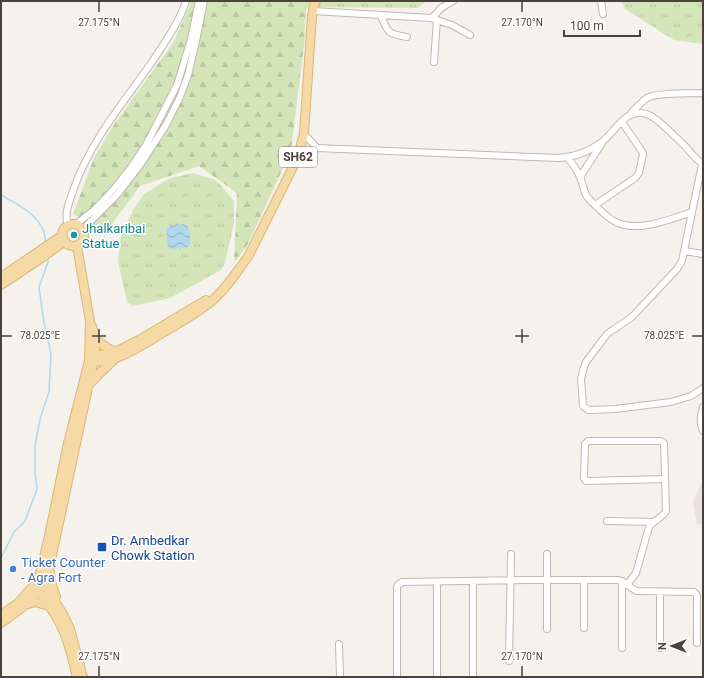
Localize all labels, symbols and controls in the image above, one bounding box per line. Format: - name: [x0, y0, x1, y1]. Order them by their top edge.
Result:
- scale bar: [564, 12, 640, 38]
- text: 27.175°N: [78, 17, 120, 28]
- text: 27.170°N: [501, 17, 543, 28]
- text: 100 m: [570, 19, 604, 33]
- road number: SH62: [279, 147, 317, 167]
- place label: Jhalkaribai Statue: [82, 221, 145, 251]
- marker: Jhalkaribai Statue: [69, 230, 79, 240]
- text: 78.025°E: [20, 330, 60, 341]
- text: 78.025°E: [644, 330, 684, 341]
- place label: Dr. Ambedkar Chowk Station: [111, 533, 195, 563]
- marker: Dr. Ambedkar Chowk Station: [96, 541, 108, 553]
- place label: Ticket Counter - Agra Fort: [21, 555, 106, 585]
- marker: Ticket Counter - Agra Fort: [8, 564, 18, 574]
- north arrow: [652, 626, 692, 666]
- text: N: [656, 642, 669, 650]
- text: 27.175°N: [78, 651, 120, 662]
- text: 27.170°N: [501, 651, 543, 662]

